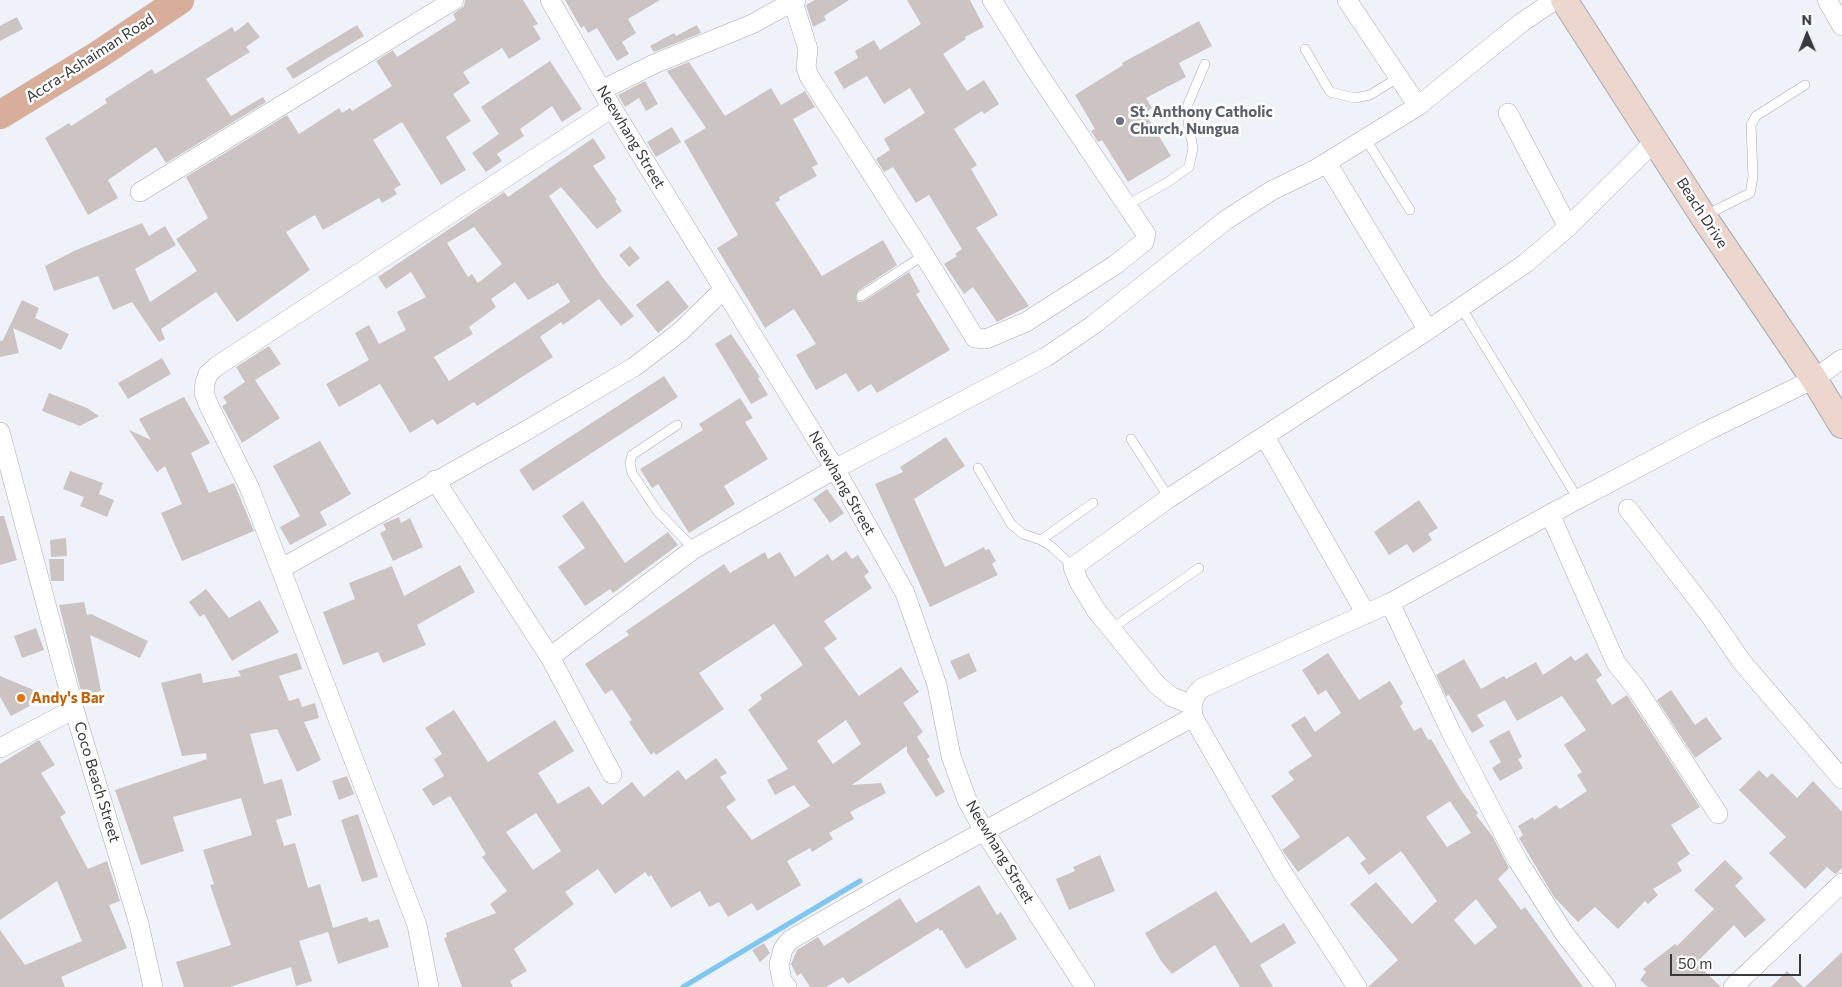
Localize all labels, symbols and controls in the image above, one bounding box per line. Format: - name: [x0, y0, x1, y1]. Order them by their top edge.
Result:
- street label: Accra-Ashaiman Road: [22, 10, 158, 106]
- north arrow: [1782, 10, 1832, 60]
- text: N: [1801, 11, 1812, 28]
- street label: Neewhang Street: [593, 82, 669, 192]
- place label: St. Anthony Catholic Church, Nungua: [1130, 103, 1273, 138]
- marker: St. Anthony Catholic Church, Nungua: [1114, 115, 1126, 127]
- street label: Beach Drive: [1673, 174, 1731, 252]
- street label: Neewhang Street: [805, 428, 879, 538]
- place label: Andy's Bar: [31, 689, 105, 707]
- marker: Andy's Bar: [15, 692, 27, 704]
- street label: Coco Beach Street: [70, 719, 124, 845]
- street label: Neewhang Street: [962, 797, 1038, 907]
- scale bar: [1672, 944, 1803, 976]
- text: 50 m: [1678, 954, 1712, 972]

